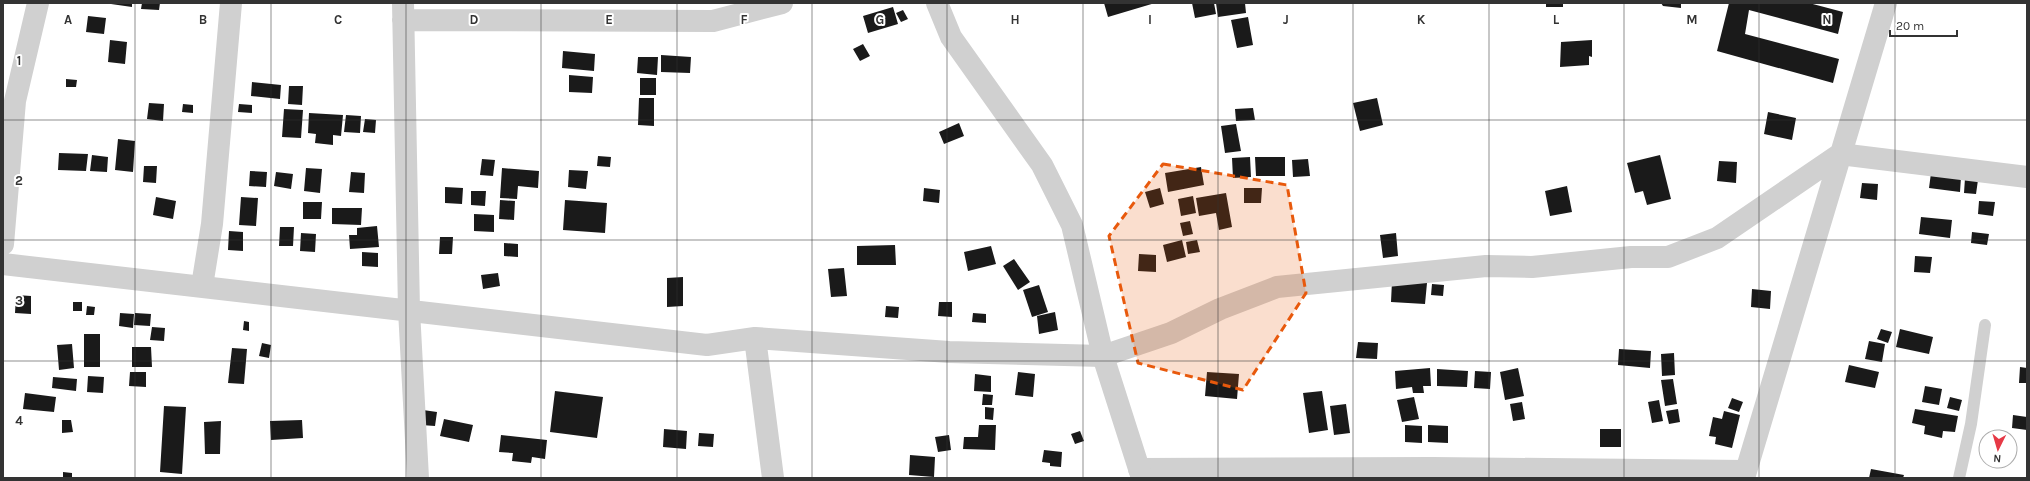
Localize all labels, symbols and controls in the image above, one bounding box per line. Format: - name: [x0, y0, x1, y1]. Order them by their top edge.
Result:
- text: A: [64, 12, 72, 27]
- text: B: [199, 12, 207, 27]
- text: C: [334, 12, 342, 27]
- text: D: [470, 12, 479, 27]
- text: E: [605, 12, 613, 27]
- text: F: [740, 12, 748, 27]
- text: G: [876, 12, 884, 27]
- text: H: [1010, 12, 1020, 27]
- text: I: [1148, 12, 1152, 27]
- text: J: [1283, 12, 1289, 27]
- text: K: [1417, 12, 1426, 27]
- text: L: [1553, 12, 1560, 27]
- text: M: [1686, 12, 1698, 27]
- text: N: [1822, 12, 1832, 27]
- scale bar: [1890, 12, 1957, 38]
- text: 20 m: [1896, 19, 1924, 33]
- text: 1: [17, 53, 21, 68]
- text: 2: [15, 173, 23, 188]
- text: 3: [15, 293, 23, 308]
- text: 4: [15, 413, 23, 428]
- north arrow: [1978, 429, 2018, 469]
- text: N: [1993, 452, 2002, 465]

